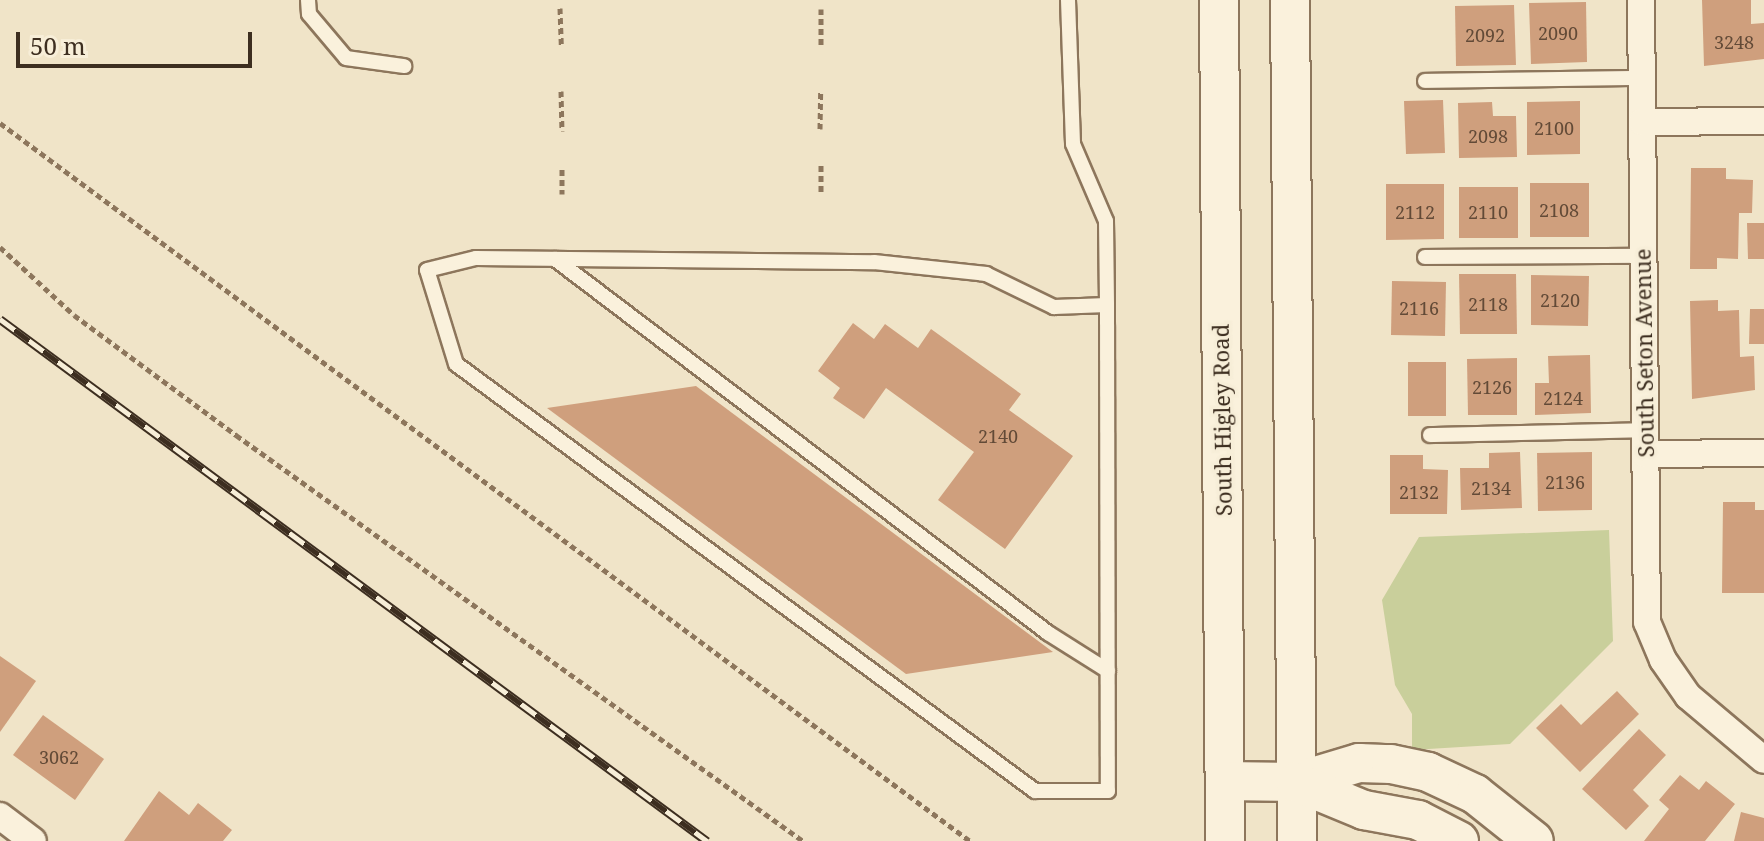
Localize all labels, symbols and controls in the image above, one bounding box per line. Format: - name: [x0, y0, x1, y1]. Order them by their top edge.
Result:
- scale bar: [20, 16, 256, 66]
- house number: 2090: [1538, 22, 1578, 44]
- house number: 2092: [1465, 24, 1505, 46]
- text: 50 m: [30, 29, 86, 62]
- house number: 3248: [1714, 31, 1754, 53]
- house number: 2100: [1534, 117, 1574, 139]
- house number: 2098: [1468, 125, 1508, 147]
- house number: 2108: [1539, 199, 1579, 221]
- house number: 2112: [1395, 201, 1435, 223]
- house number: 2110: [1468, 201, 1508, 223]
- street label: South Seton Avenue: [1629, 248, 1659, 458]
- house number: 2120: [1540, 289, 1580, 311]
- house number: 2118: [1468, 293, 1508, 315]
- house number: 2116: [1399, 297, 1439, 319]
- street label: South Higley Road: [1207, 324, 1237, 516]
- house number: 2126: [1472, 376, 1512, 398]
- house number: 2124: [1543, 387, 1583, 409]
- house number: 2140: [978, 425, 1018, 447]
- house number: 2136: [1545, 471, 1585, 493]
- house number: 2134: [1471, 477, 1511, 499]
- house number: 2132: [1399, 481, 1439, 503]
- house number: 3062: [39, 746, 79, 768]

